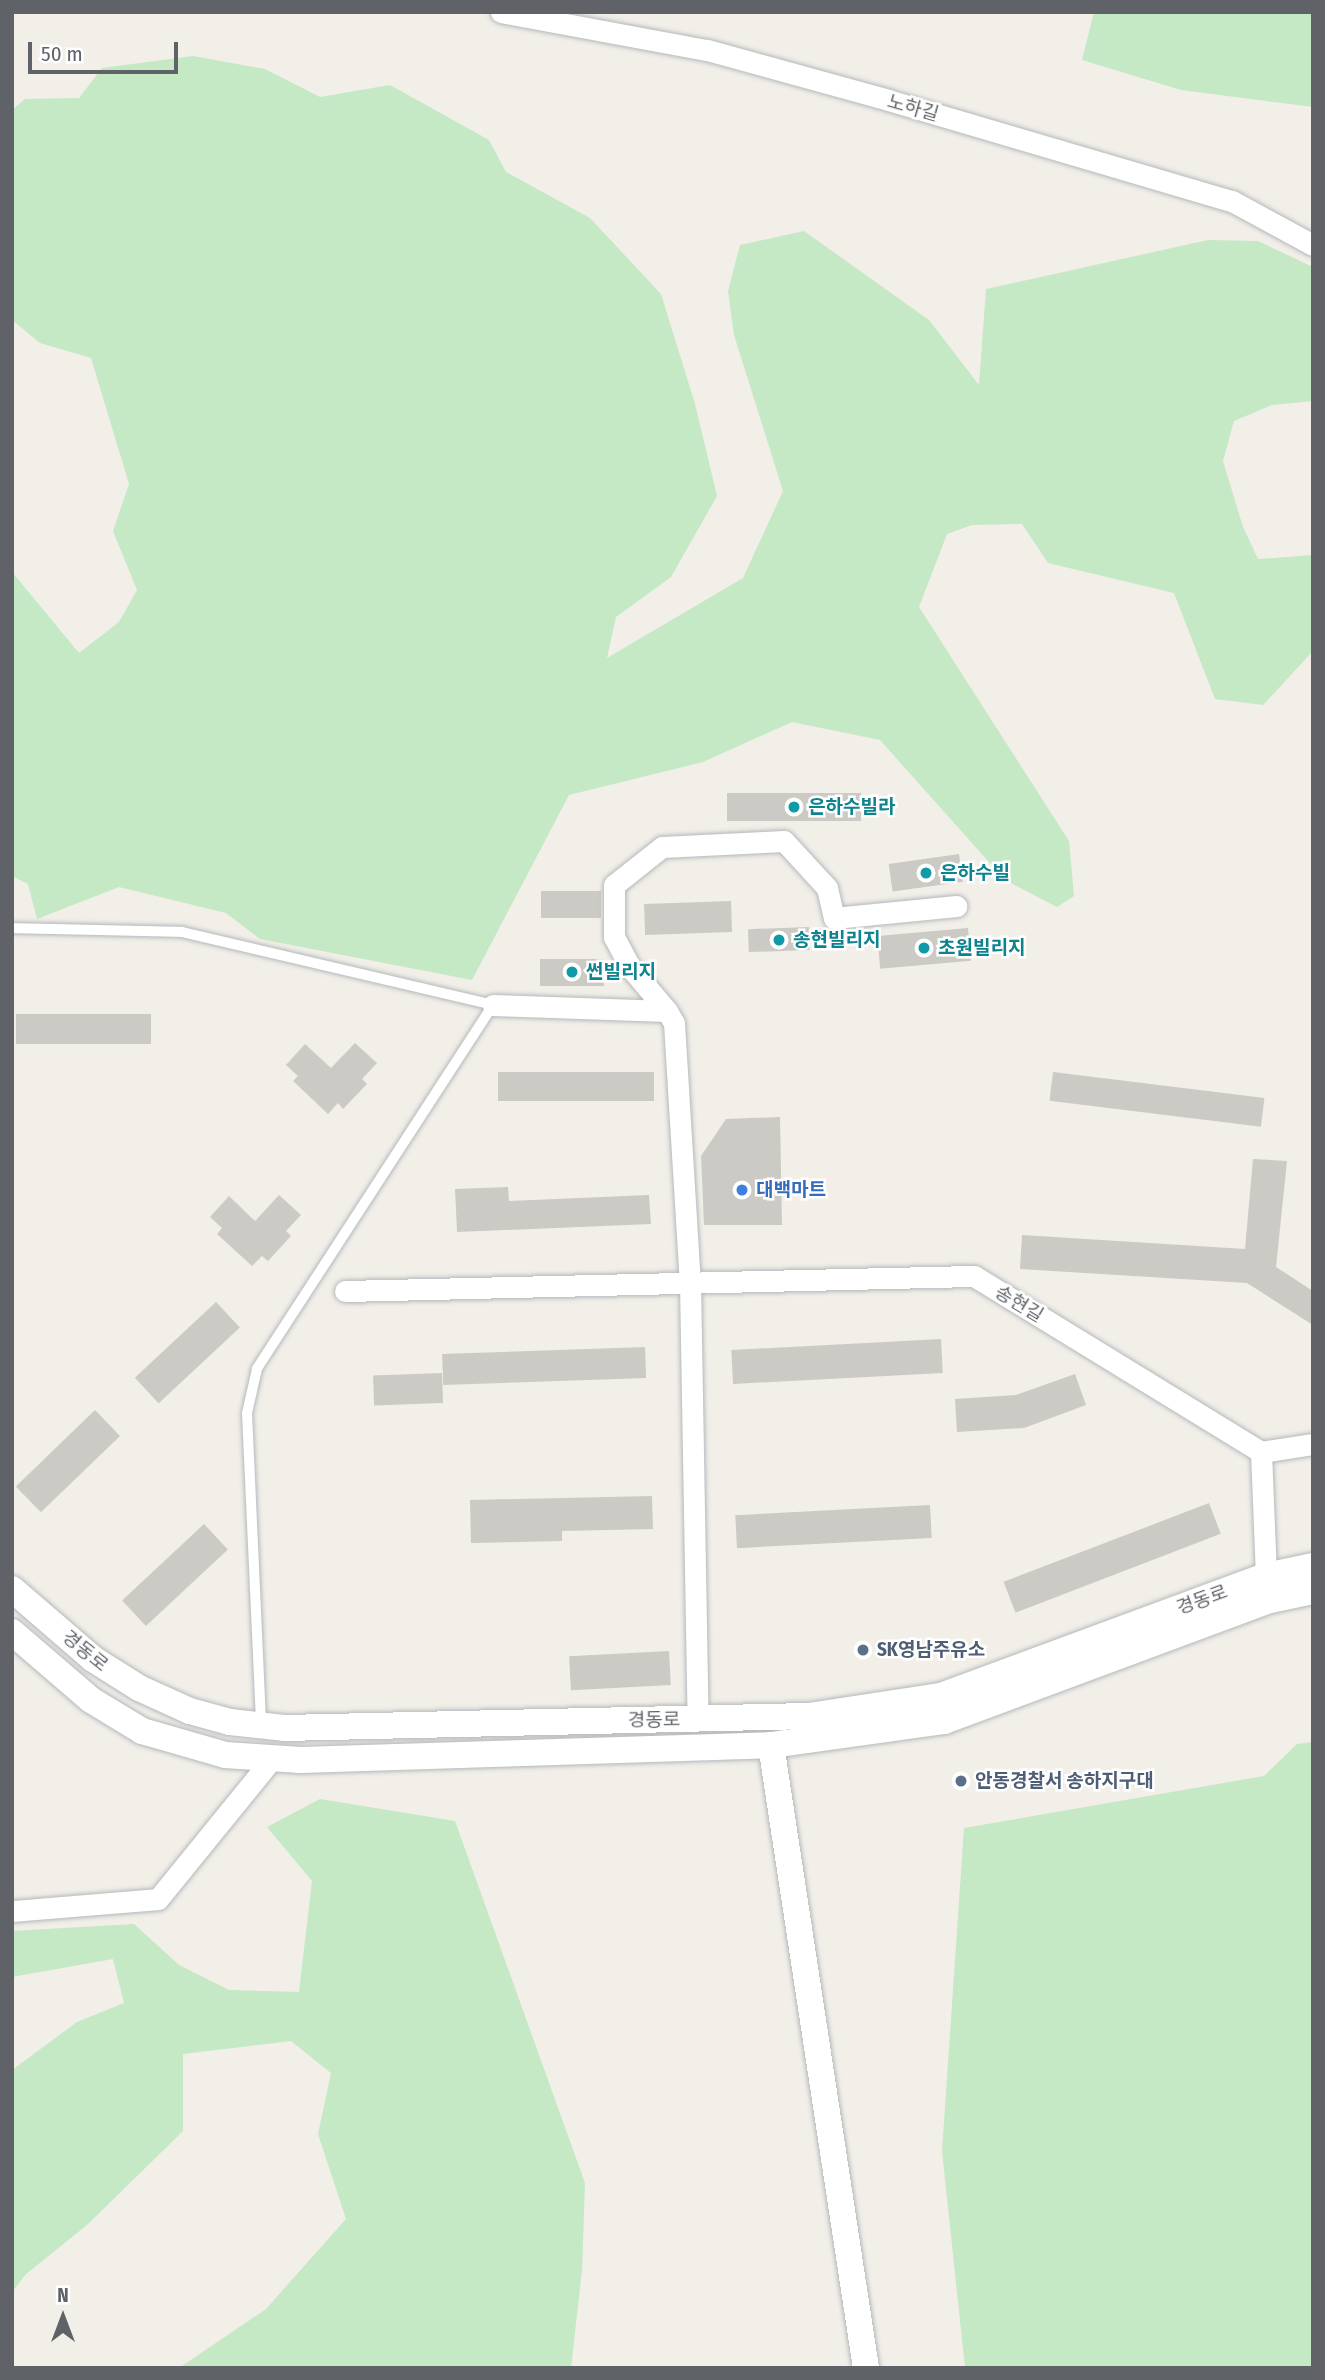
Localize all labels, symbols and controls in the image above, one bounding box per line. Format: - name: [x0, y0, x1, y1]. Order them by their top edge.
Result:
- scale bar: [32, 28, 182, 72]
- text: 50 m: [41, 41, 83, 67]
- street label: 노하길: [885, 90, 941, 126]
- place label: 은하수빌라: [808, 796, 895, 818]
- marker: 은하수빌라: [786, 799, 802, 815]
- place label: 은하수빌: [940, 862, 1010, 884]
- marker: 은하수빌: [918, 865, 934, 881]
- place label: 송현빌리지: [793, 929, 880, 951]
- marker: 송현빌리지: [771, 932, 787, 948]
- place label: 초원빌리지: [938, 937, 1025, 959]
- marker: 초원빌리지: [916, 940, 932, 956]
- place label: 썬빌리지: [586, 961, 656, 983]
- marker: 썬빌리지: [564, 964, 580, 980]
- place label: 대백마트: [756, 1179, 826, 1201]
- marker: 대백마트: [734, 1182, 750, 1198]
- street label: 송현길: [991, 1281, 1047, 1327]
- street label: 경동로: [1173, 1580, 1231, 1620]
- street label: 경동로: [57, 1626, 113, 1676]
- place label: SK영남주유소: [877, 1639, 985, 1661]
- marker: SK영남주유소: [855, 1642, 871, 1658]
- street label: 경동로: [628, 1708, 680, 1732]
- place label: 안동경찰서 송하지구대: [975, 1770, 1154, 1792]
- marker: 안동경찰서 송하지구대: [953, 1773, 969, 1789]
- north arrow: [28, 2282, 98, 2352]
- text: N: [57, 2284, 69, 2307]

